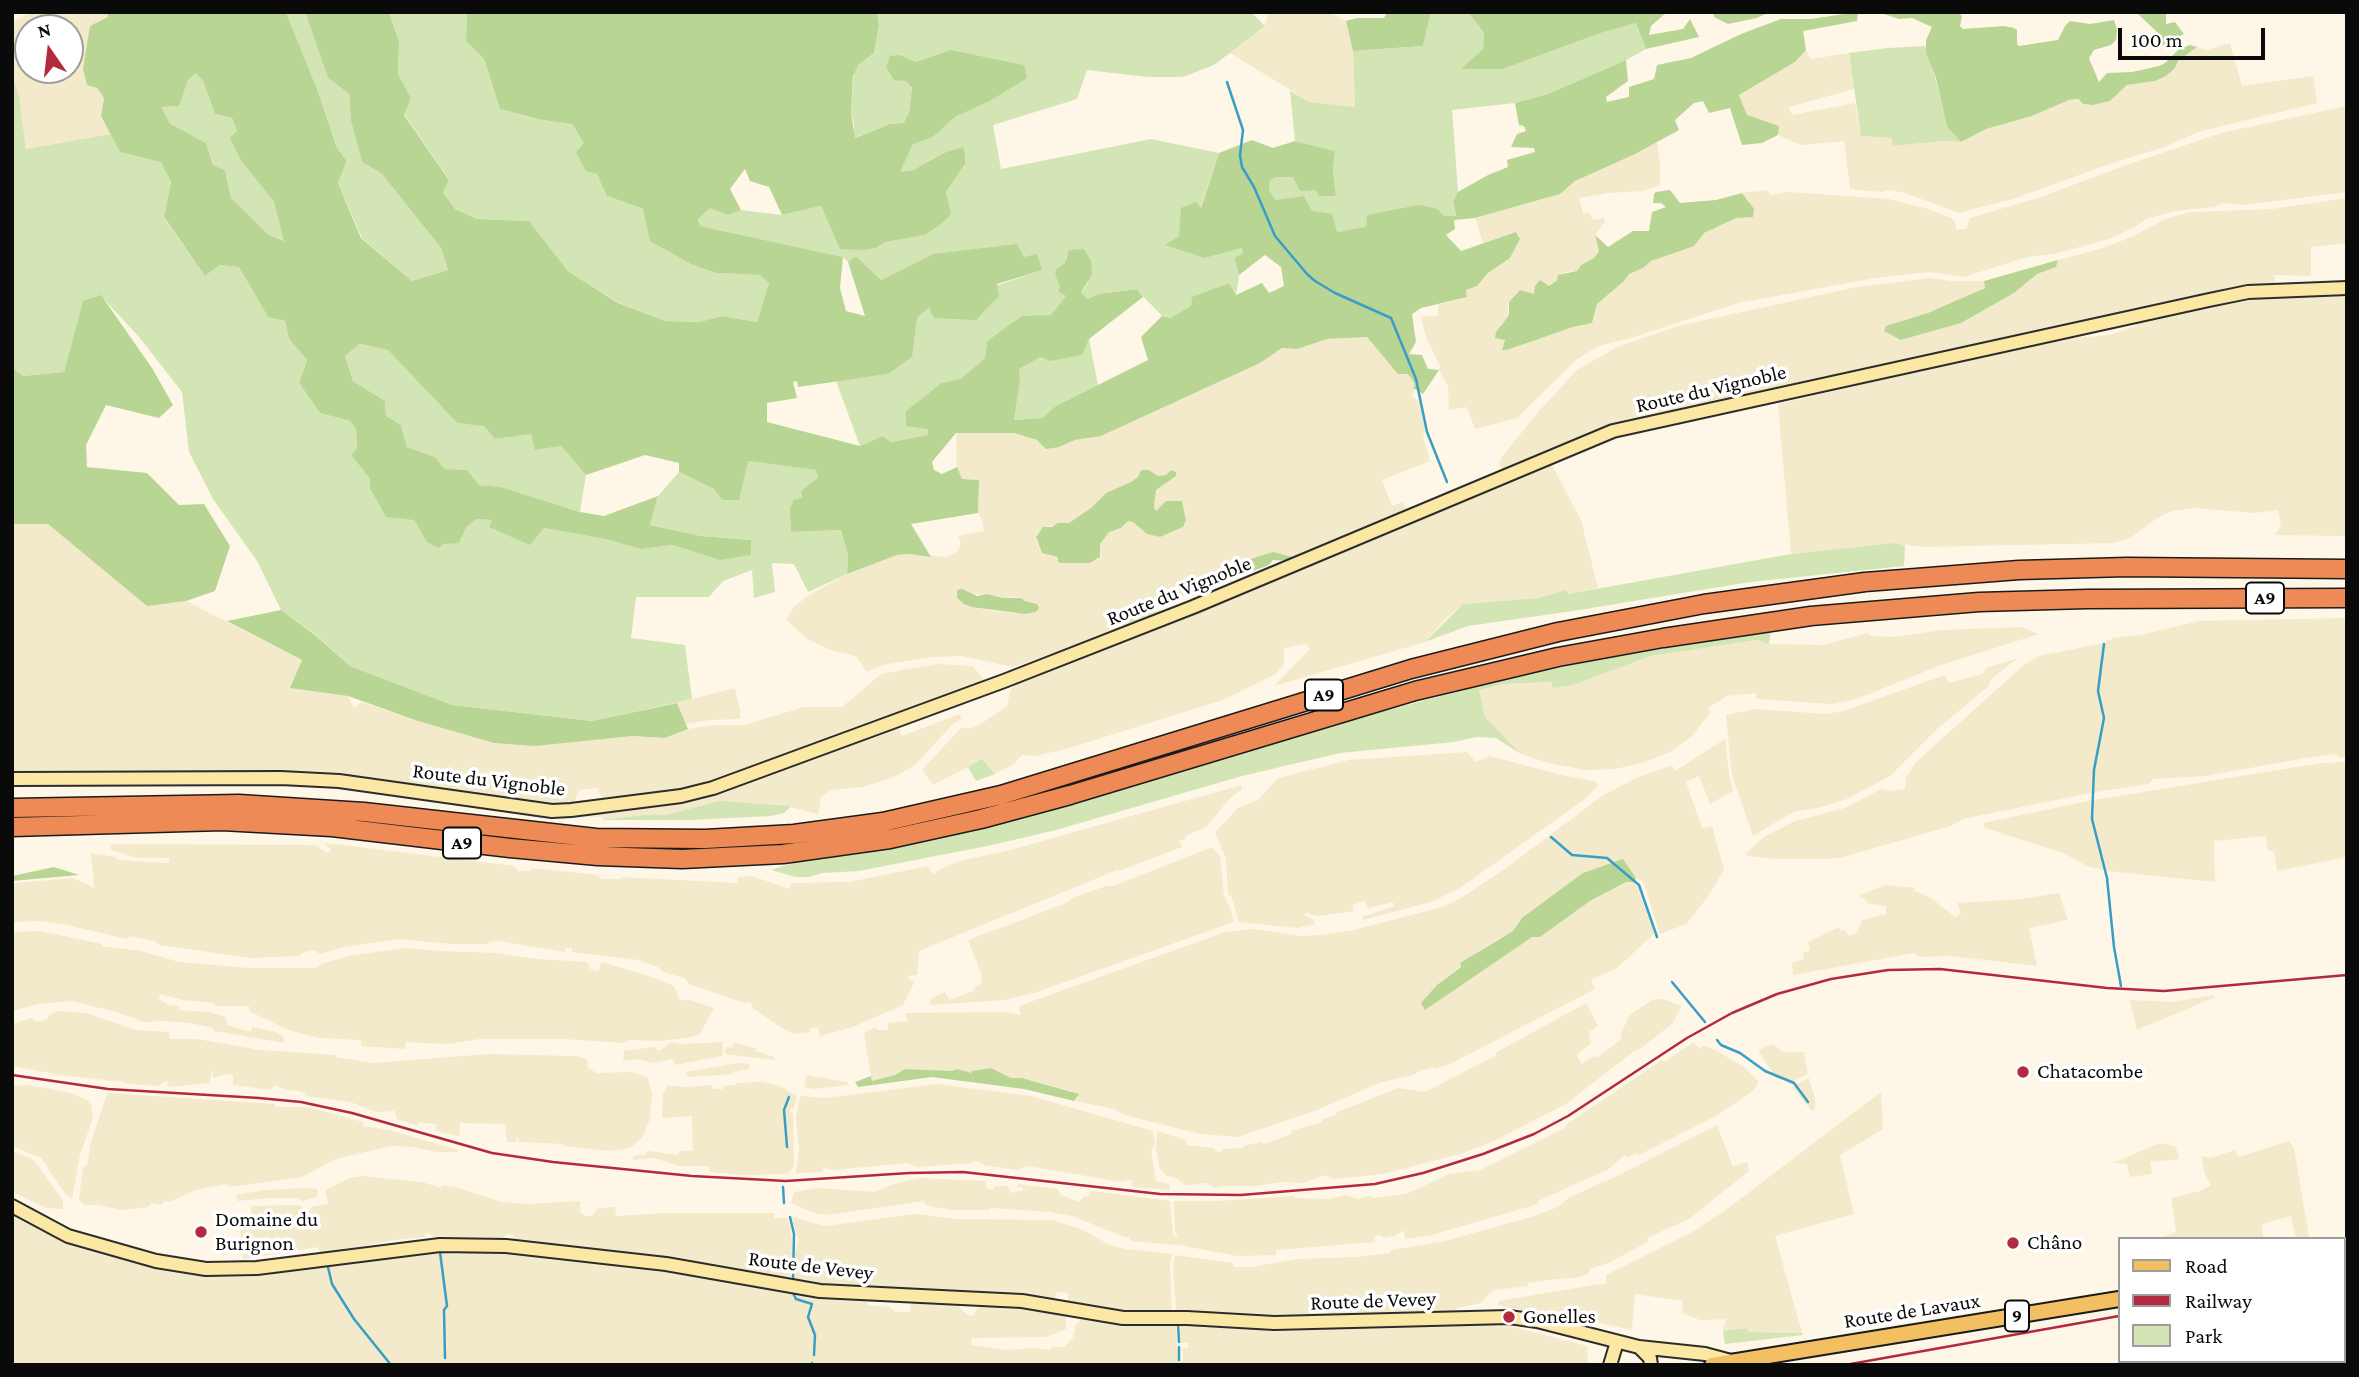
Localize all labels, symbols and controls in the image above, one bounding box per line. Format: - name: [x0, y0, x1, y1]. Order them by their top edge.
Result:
- north arrow: [14, 14, 84, 84]
- scale bar: [2121, 14, 2268, 58]
- text: N: [35, 18, 53, 42]
- text: 100 m: [2131, 28, 2183, 52]
- street label: Route du Vignoble: [1633, 359, 1789, 419]
- street label: Route du Vignoble: [1103, 551, 1255, 631]
- road number: A9: [2246, 582, 2284, 614]
- road number: A9: [1305, 680, 1343, 710]
- street label: Route du Vignoble: [411, 758, 567, 802]
- road number: A9: [443, 828, 481, 858]
- place label: Chatacombe: [2037, 1059, 2143, 1085]
- marker: Chatacombe: [2015, 1064, 2031, 1080]
- place label: Domaine du Burignon: [215, 1207, 318, 1257]
- marker: Domaine du Burignon: [193, 1224, 209, 1240]
- place label: Châno: [2027, 1230, 2082, 1256]
- marker: Châno: [2005, 1235, 2021, 1251]
- legend: [2118, 1237, 2345, 1363]
- street label: Route de Vevey: [747, 1246, 875, 1286]
- text: Road: [2185, 1254, 2228, 1278]
- street label: Route de Vevey: [1310, 1286, 1436, 1316]
- street label: Route de Lavaux: [1842, 1288, 1982, 1334]
- text: Railway: [2185, 1289, 2252, 1313]
- road number: 9: [2005, 1300, 2029, 1332]
- place label: Gonelles: [1523, 1304, 1596, 1330]
- marker: Gonelles: [1501, 1309, 1517, 1325]
- text: Park: [2185, 1324, 2222, 1348]

